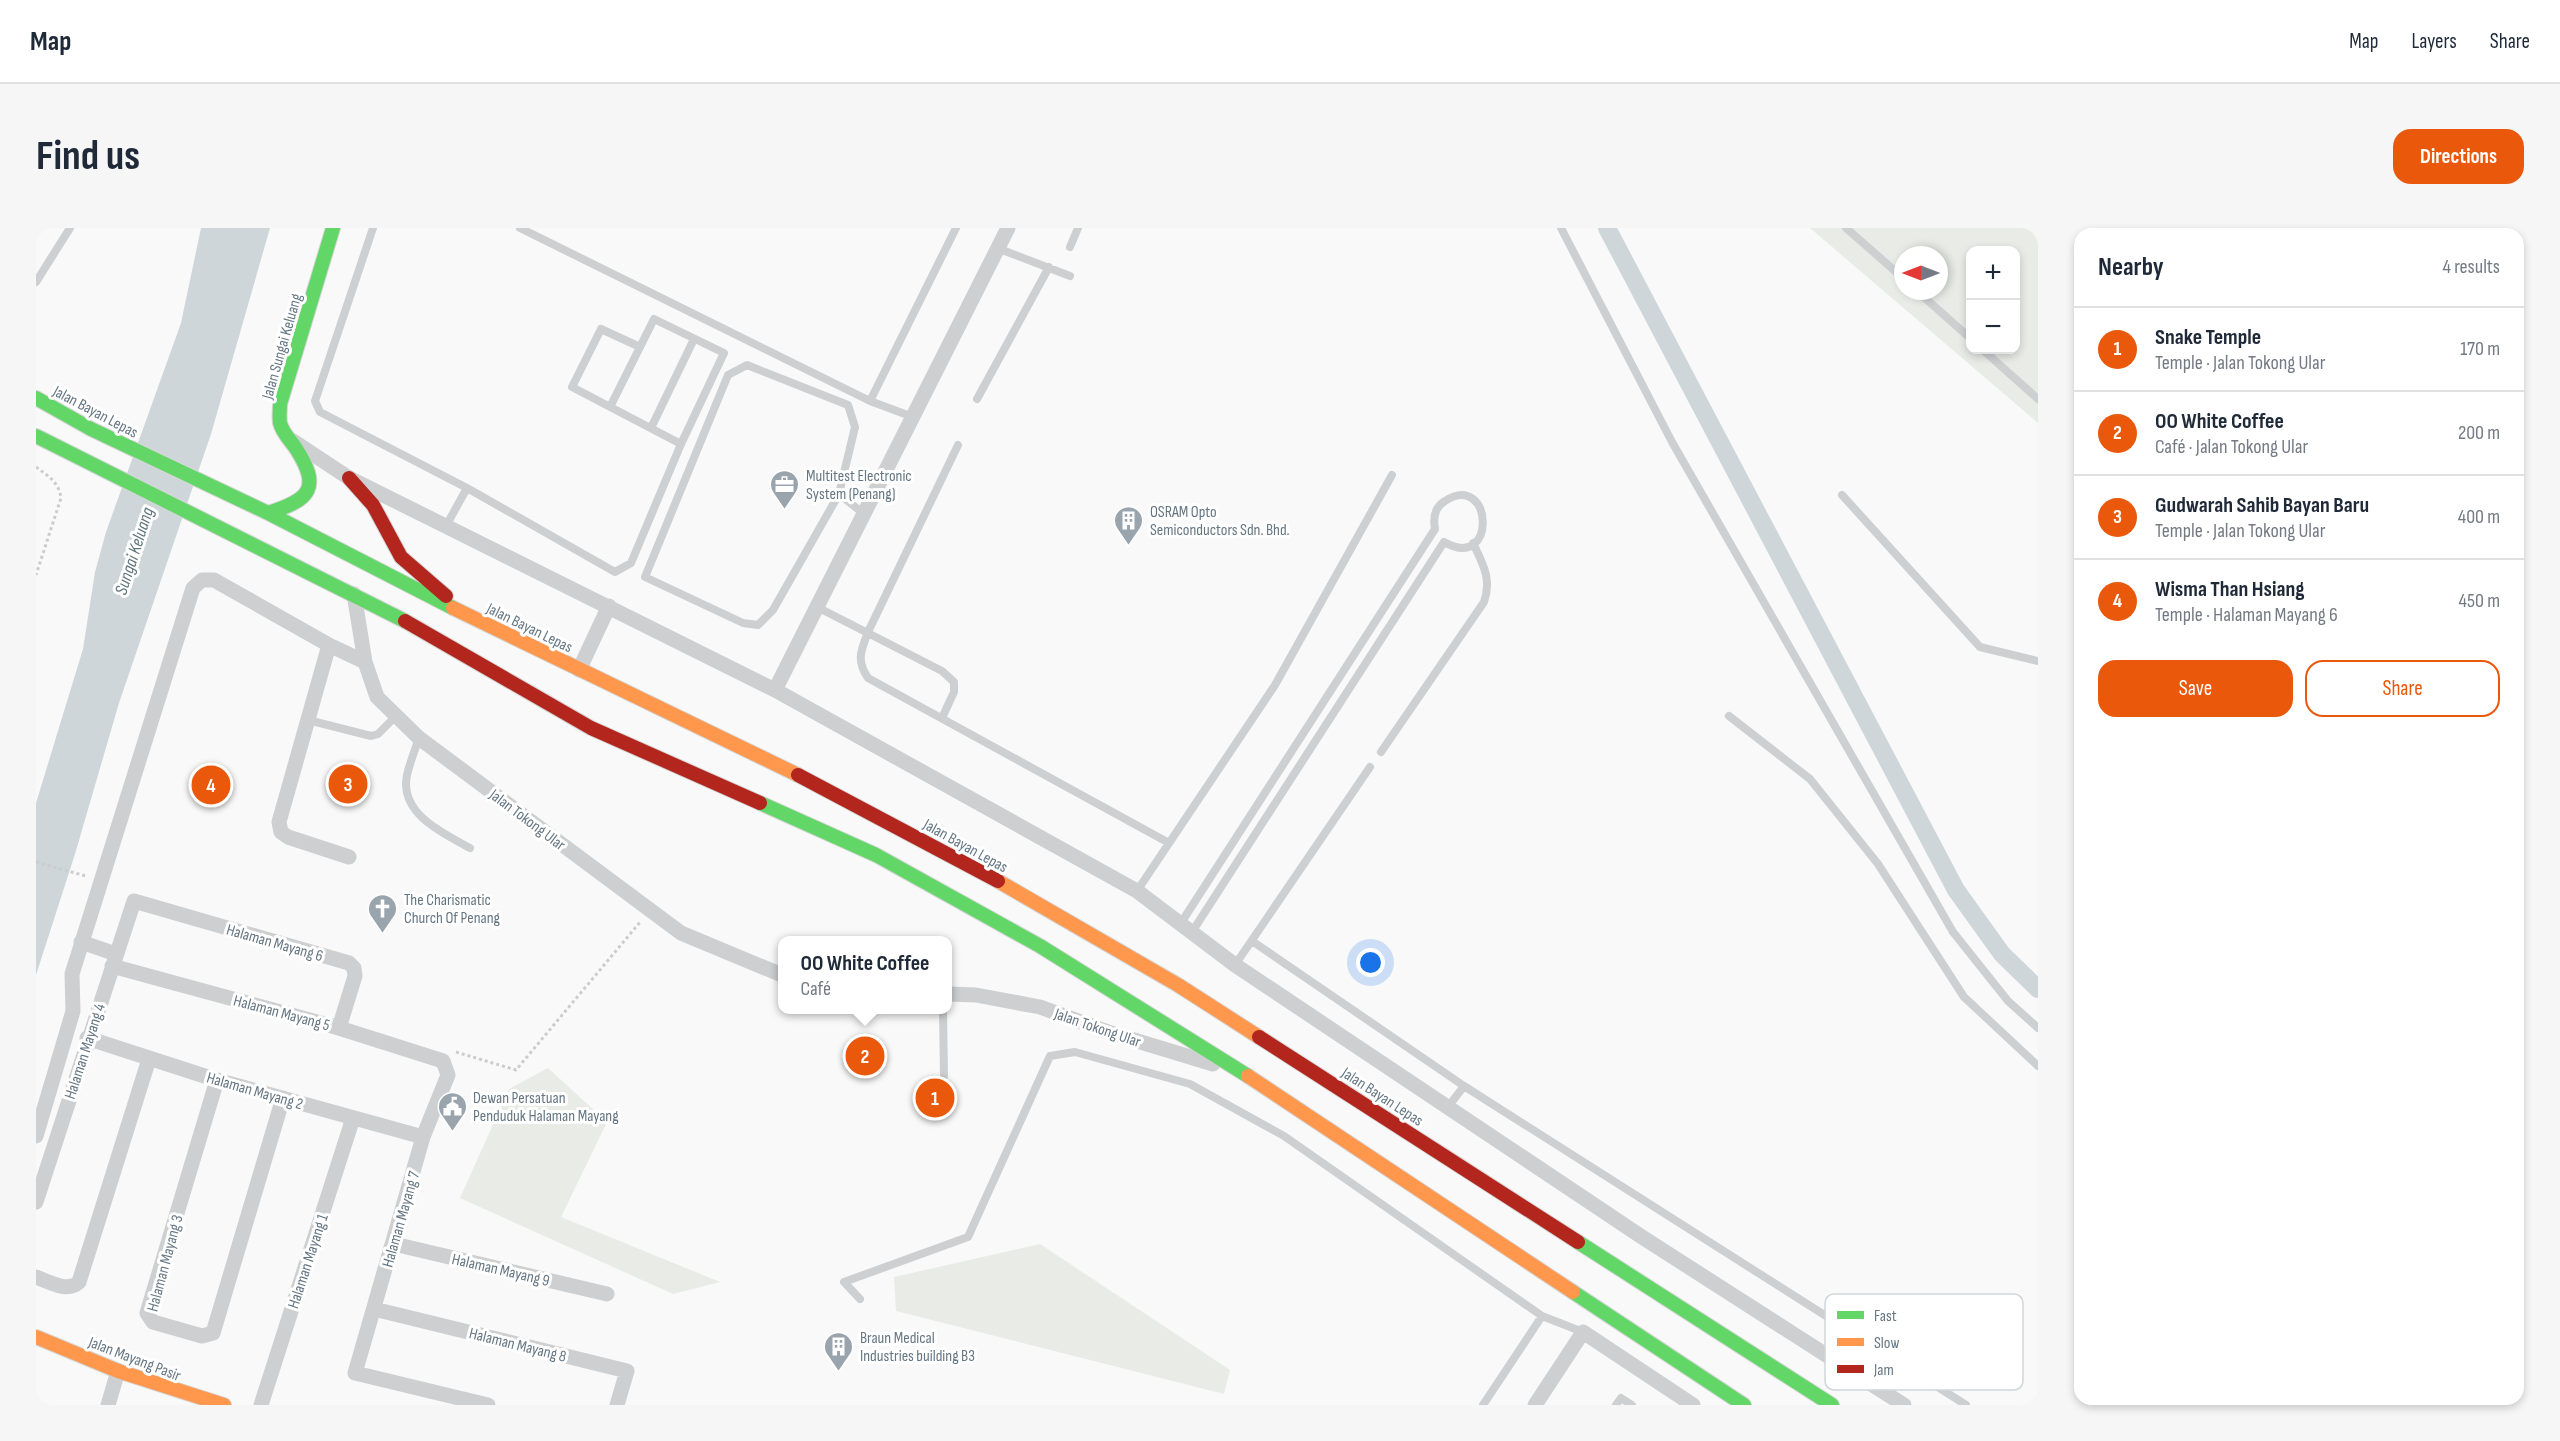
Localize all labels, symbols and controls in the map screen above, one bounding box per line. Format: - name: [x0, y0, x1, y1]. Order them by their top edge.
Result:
- text: Map: [30, 25, 71, 58]
- text: Map: [2349, 29, 2378, 54]
- text: Layers: [2411, 29, 2457, 54]
- text: Share: [2490, 29, 2530, 54]
- button: Directions: [2393, 129, 2524, 184]
- text: Find us: [36, 131, 140, 182]
- north arrow: [1894, 246, 1948, 300]
- map controls: [1966, 246, 2020, 354]
- button: +: [1966, 246, 2020, 300]
- text: Nearby: [2098, 252, 2164, 283]
- text: 4 results: [2443, 255, 2500, 279]
- street label: Jalan Sungai Keluang: [258, 292, 307, 402]
- button: −: [1966, 300, 2020, 354]
- text: Snake Temple: [2155, 324, 2261, 351]
- text: 1: [2114, 337, 2121, 361]
- text: 170 m: [2460, 337, 2500, 361]
- text: Temple · Jalan Tokong Ular: [2155, 351, 2326, 375]
- street label: Jalan Bayan Lepas: [49, 382, 141, 443]
- text: OO White Coffee: [2155, 408, 2284, 435]
- text: 2: [2113, 421, 2122, 445]
- text: 200 m: [2458, 421, 2500, 445]
- text: Café · Jalan Tokong Ular: [2155, 435, 2308, 459]
- place label: Multitest Electronic System (Penang): [806, 467, 912, 504]
- office icon: Multitest Electronic System (Penang): [769, 468, 801, 510]
- text: Gudwarah Sahib Bayan Baru: [2155, 492, 2369, 519]
- place label: OSRAM Opto Semiconductors Sdn. Bhd.: [1150, 503, 1290, 540]
- water label: Sungai Keluang: [110, 504, 159, 597]
- building icon: OSRAM Opto Semiconductors Sdn. Bhd.: [1113, 504, 1145, 546]
- text: 3: [2113, 505, 2122, 529]
- text: 400 m: [2458, 505, 2500, 529]
- text: Temple · Jalan Tokong Ular: [2155, 519, 2326, 543]
- text: Wisma Than Hsiang: [2155, 576, 2304, 603]
- text: 4: [2113, 589, 2122, 613]
- text: 450 m: [2459, 589, 2500, 613]
- street label: Jalan Bayan Lepas: [482, 599, 576, 657]
- text: Temple · Halaman Mayang 6: [2155, 603, 2338, 627]
- button: Save: [2098, 660, 2293, 717]
- button: Share: [2305, 660, 2500, 717]
- pin: 4: [192, 762, 231, 808]
- pin: 3: [328, 762, 368, 806]
- street label: Jalan Tokong Ular: [485, 785, 569, 855]
- street label: Jalan Bayan Lepas: [919, 815, 1011, 877]
- place label: The Charismatic Church Of Penang: [404, 891, 500, 928]
- church icon: The Charismatic Church Of Penang: [367, 892, 399, 934]
- street label: Halaman Mayang 6: [224, 921, 325, 966]
- popup: [778, 936, 952, 1014]
- your location: [1356, 948, 1385, 977]
- text: OO White Coffee: [801, 950, 929, 977]
- text: Café: [801, 977, 831, 1001]
- street label: Halaman Mayang 5: [231, 991, 332, 1035]
- street label: Halaman Mayang 4: [61, 1001, 110, 1102]
- street label: Jalan Tokong Ular: [1051, 1004, 1144, 1052]
- pin: 2: [846, 1034, 884, 1078]
- street label: Jalan Bayan Lepas: [1337, 1063, 1427, 1131]
- street label: Halaman Mayang 2: [204, 1069, 305, 1114]
- pin: 1: [916, 1076, 954, 1120]
- place label: Dewan Persatuan Penduduk Halaman Mayang: [473, 1089, 619, 1126]
- public building icon: Dewan Persatuan Penduduk Halaman Mayang: [436, 1090, 468, 1132]
- street label: Halaman Mayang 7: [379, 1169, 424, 1270]
- street label: Halaman Mayang 1: [284, 1211, 333, 1311]
- street label: Halaman Mayang 3: [143, 1213, 187, 1314]
- street label: Halaman Mayang 9: [450, 1250, 551, 1291]
- legend: [1825, 1294, 2023, 1390]
- text: Fast: [1874, 1307, 1897, 1326]
- street label: Halaman Mayang 8: [467, 1324, 568, 1367]
- place label: Braun Medical Industries building B3: [860, 1329, 975, 1366]
- building icon: Braun Medical Industries building B3: [823, 1330, 855, 1372]
- street label: Jalan Mayang Pasir: [85, 1333, 184, 1386]
- text: Slow: [1874, 1334, 1899, 1353]
- text: Jam: [1873, 1361, 1894, 1380]

